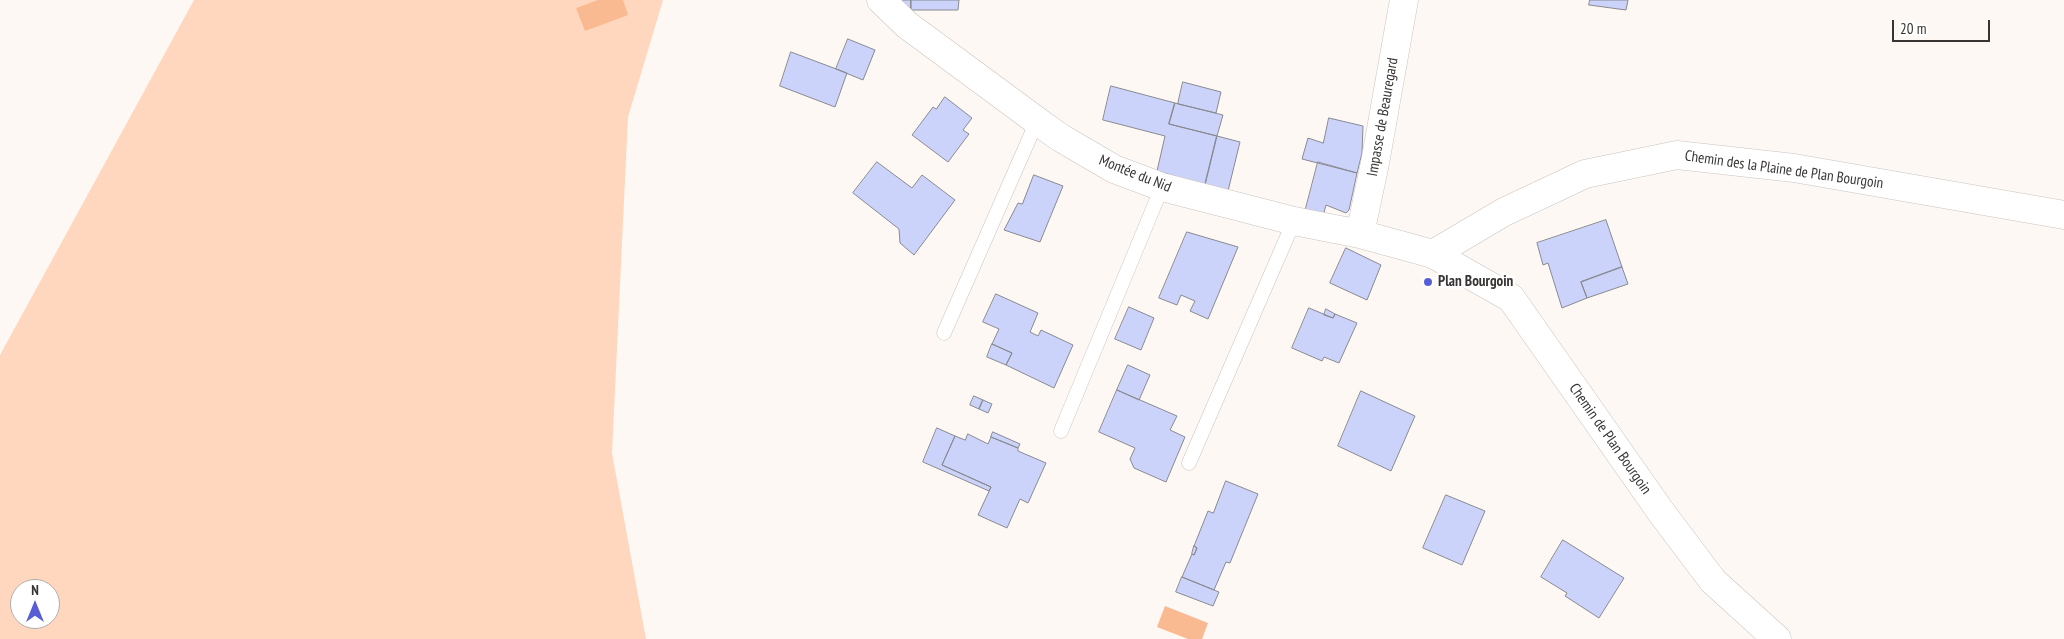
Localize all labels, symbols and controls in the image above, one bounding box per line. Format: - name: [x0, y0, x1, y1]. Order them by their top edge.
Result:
- scale bar: [1894, 10, 1992, 42]
- text: 20 m: [1900, 19, 1926, 38]
- street label: Impasse de Beauregard: [1364, 56, 1402, 178]
- street label: Chemin des la Plaine de Plan Bourgoin: [1684, 147, 1884, 193]
- street label: Montée du Nid: [1096, 151, 1174, 197]
- place label: Plan Bourgoin: [1438, 273, 1513, 291]
- marker: Plan Bourgoin: [1422, 276, 1434, 288]
- street label: Chemin de Plan Bourgoin: [1565, 380, 1655, 498]
- north arrow: [10, 579, 60, 629]
- text: N: [31, 581, 39, 599]

